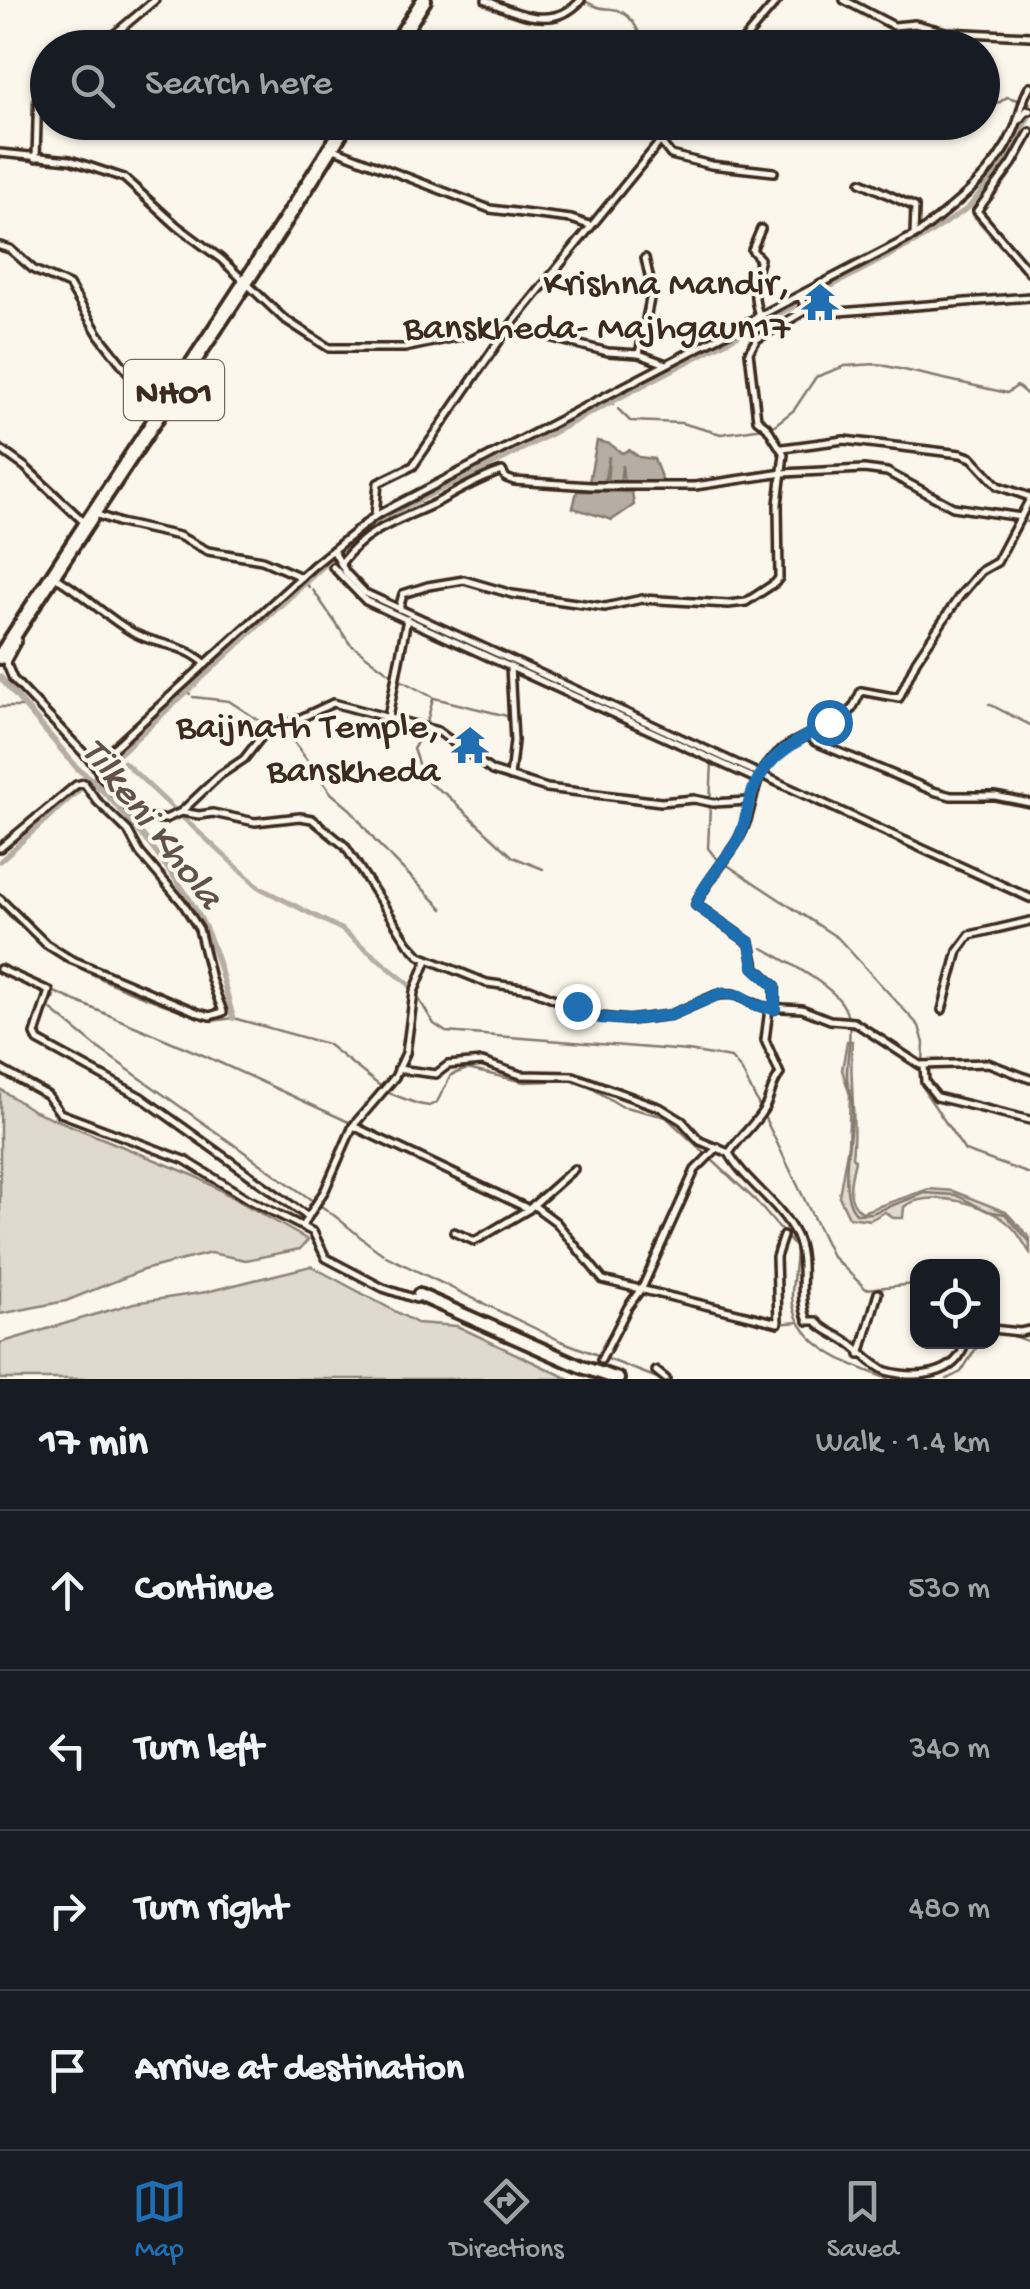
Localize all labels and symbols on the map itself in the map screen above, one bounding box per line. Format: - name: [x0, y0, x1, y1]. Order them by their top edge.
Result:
- place label: Krishna Mandir, Banskheda- Majhgaun17: [403, 264, 791, 352]
- temple icon: Krishna Mandir, Banskheda- Majhgaun17: [799, 281, 841, 323]
- road number: NH01: [124, 360, 224, 420]
- route start: [807, 700, 853, 746]
- place label: Baijnath Temple, Banskheda: [175, 707, 442, 795]
- temple icon: Baijnath Temple, Banskheda: [449, 724, 491, 766]
- water label: Tilkeni Khola: [69, 730, 233, 922]
- route end: [555, 984, 601, 1030]

